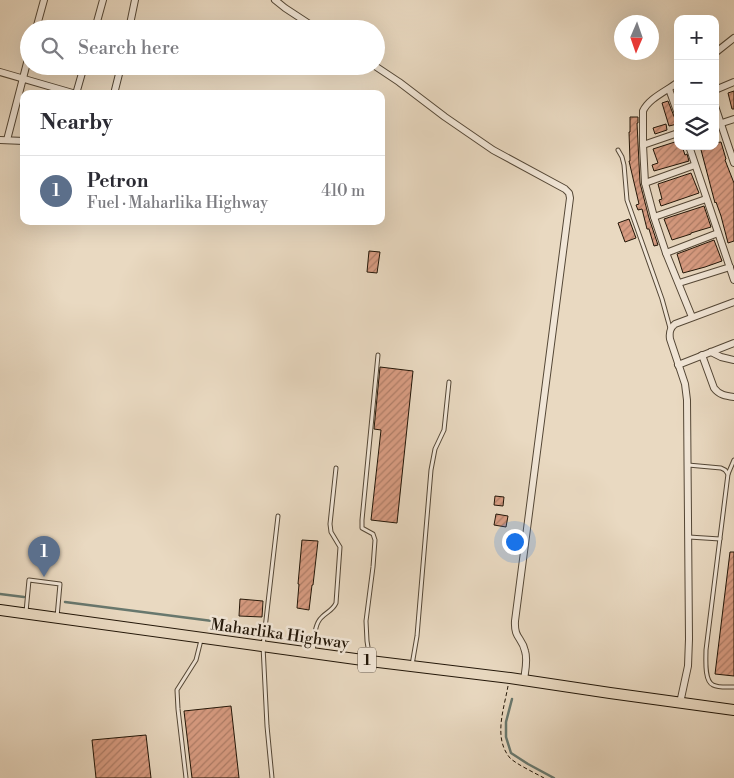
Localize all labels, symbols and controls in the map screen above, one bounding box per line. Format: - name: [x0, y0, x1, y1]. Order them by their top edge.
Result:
- north arrow: [614, 15, 659, 60]
- map controls: [674, 15, 719, 150]
- button: +: [674, 15, 719, 60]
- search box: [20, 20, 385, 75]
- icon: search: [38, 34, 66, 62]
- text: Search here: [78, 36, 179, 60]
- button: −: [674, 60, 719, 105]
- button: layers: [674, 105, 719, 150]
- text: Nearby: [40, 110, 113, 136]
- text: Petron: [87, 169, 148, 193]
- text: 1: [52, 181, 60, 201]
- text: 410 m: [321, 181, 365, 201]
- text: Fuel · Maharlika Highway: [87, 193, 268, 213]
- your location: [502, 529, 528, 555]
- pin: 1: [28, 536, 60, 577]
- street label: Maharlika Highway: [209, 614, 351, 654]
- road number: 1: [358, 648, 376, 672]

